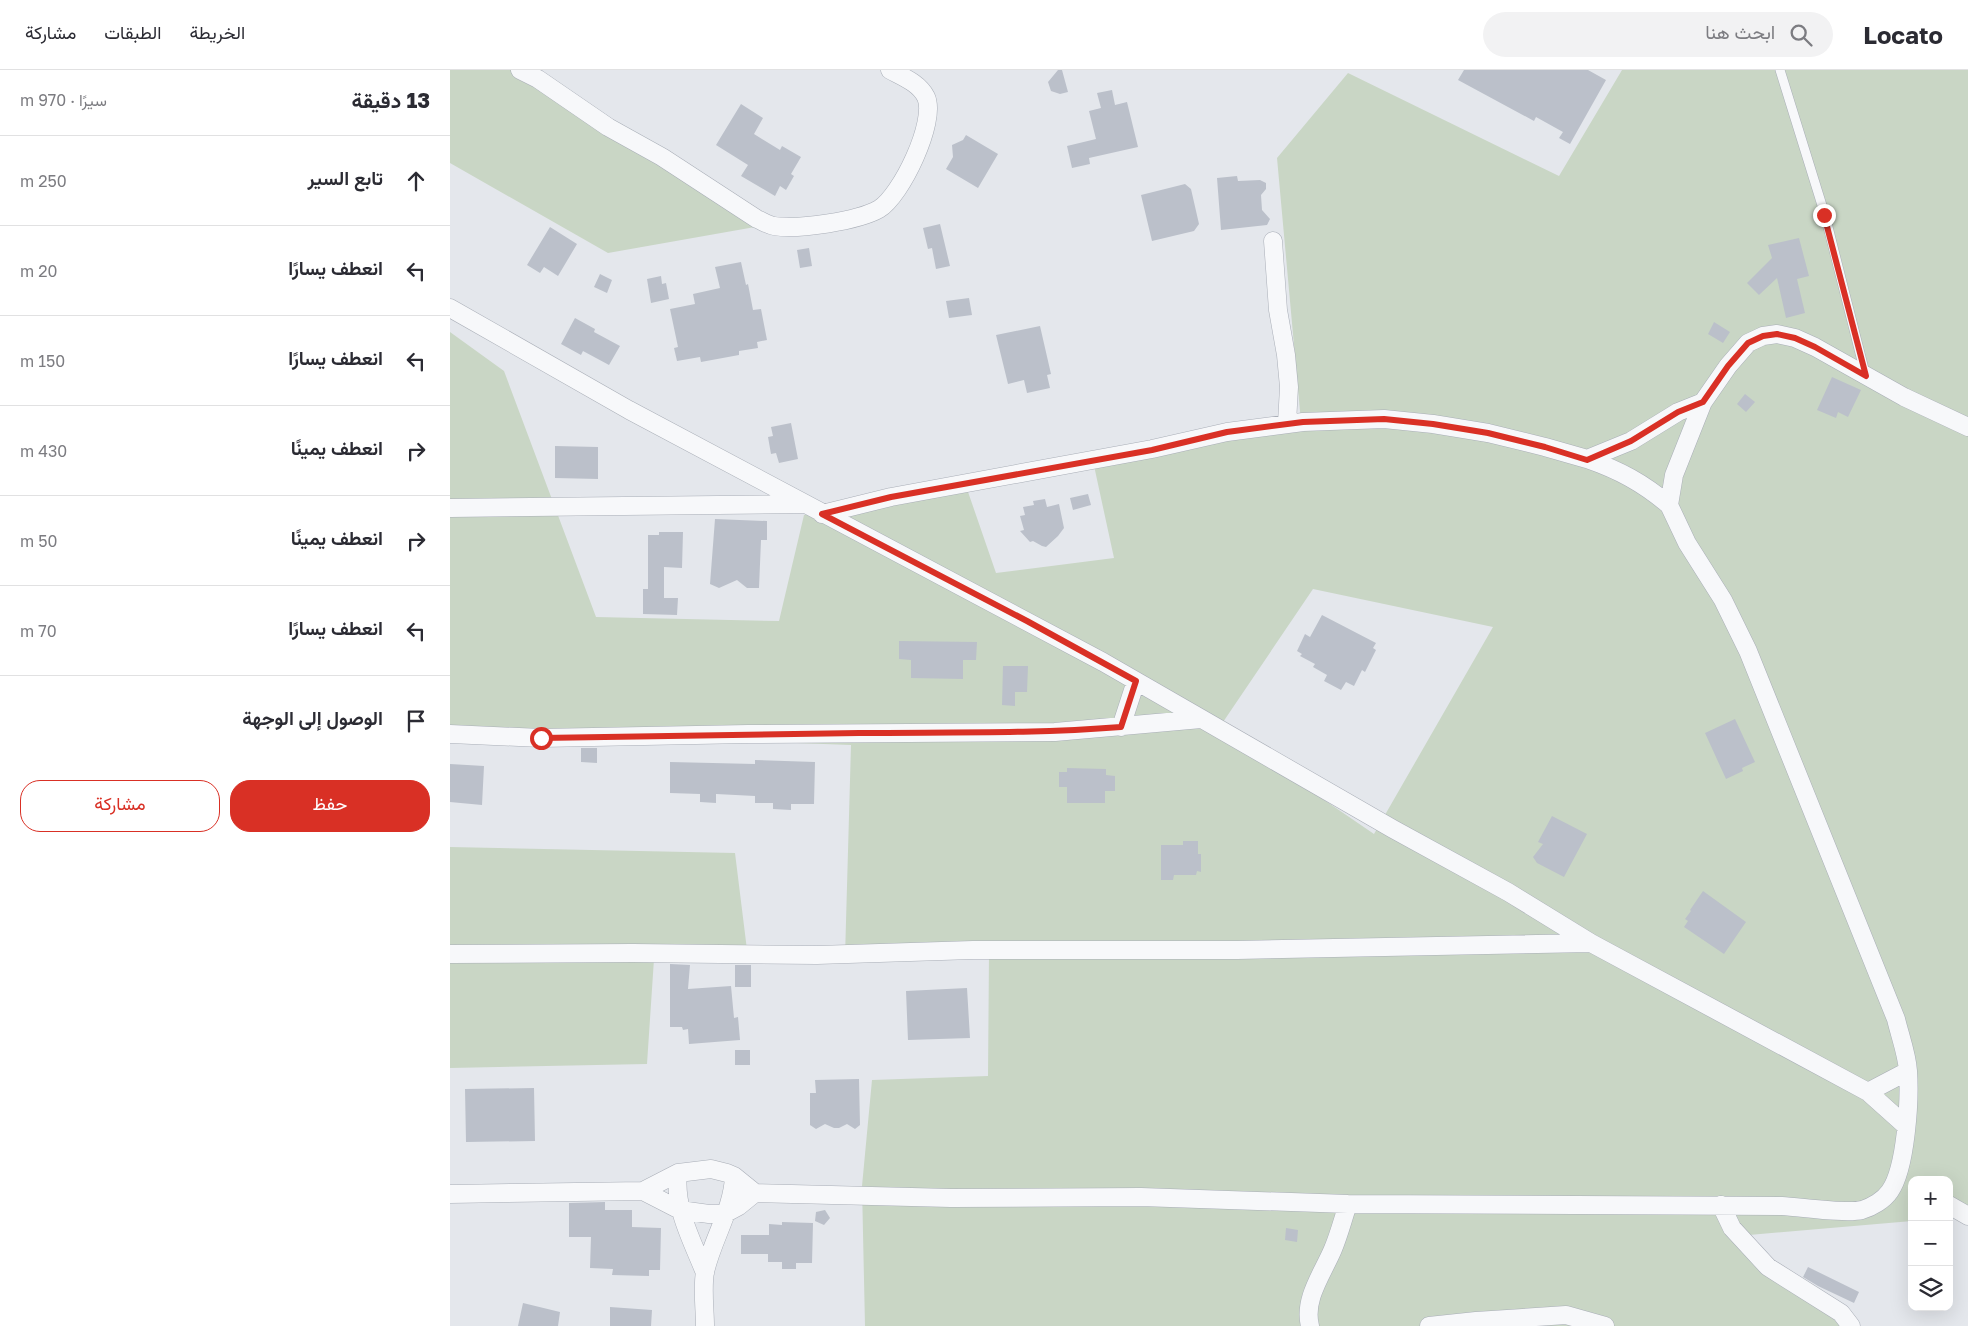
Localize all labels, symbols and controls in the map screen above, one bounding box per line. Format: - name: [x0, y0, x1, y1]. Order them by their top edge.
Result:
- search box: [1483, 12, 1833, 57]
- text: ابحث هنا: [1705, 20, 1775, 43]
- text: Locato: [1863, 20, 1943, 49]
- text: مشاركة: [25, 21, 76, 43]
- text: الطبقات: [104, 21, 161, 43]
- text: الخريطة: [189, 21, 245, 43]
- icon: search: [1787, 21, 1815, 49]
- text: 13 دقيقة: [352, 87, 430, 113]
- text: سيرًا · 970 m: [20, 90, 107, 110]
- text: تابع السير: [307, 166, 383, 189]
- icon: ahead: [402, 167, 430, 195]
- text: 250 m: [20, 171, 67, 191]
- route end: [1813, 204, 1836, 227]
- text: انعطف يسارًا: [288, 256, 383, 279]
- icon: left: [402, 257, 430, 285]
- text: 20 m: [20, 261, 57, 281]
- text: انعطف يسارًا: [288, 346, 383, 369]
- icon: left: [402, 347, 430, 375]
- text: 150 m: [20, 351, 65, 371]
- text: انعطف يمينًا: [291, 436, 383, 459]
- icon: right: [402, 437, 430, 465]
- text: 430 m: [20, 441, 67, 461]
- text: انعطف يمينًا: [291, 526, 383, 549]
- icon: right: [402, 527, 430, 555]
- text: 50 m: [20, 531, 57, 551]
- text: انعطف يسارًا: [288, 616, 383, 639]
- icon: left: [402, 617, 430, 645]
- text: 70 m: [20, 621, 57, 641]
- text: الوصول إلى الوجهة: [242, 706, 383, 729]
- icon: arrive: [402, 707, 430, 735]
- route start: [530, 727, 553, 750]
- button: مشاركة: [20, 780, 220, 832]
- button: حفظ: [230, 780, 430, 832]
- map controls: [1908, 1176, 1953, 1311]
- button: +: [1908, 1176, 1953, 1221]
- button: −: [1908, 1221, 1953, 1266]
- button: layers: [1908, 1266, 1953, 1311]

